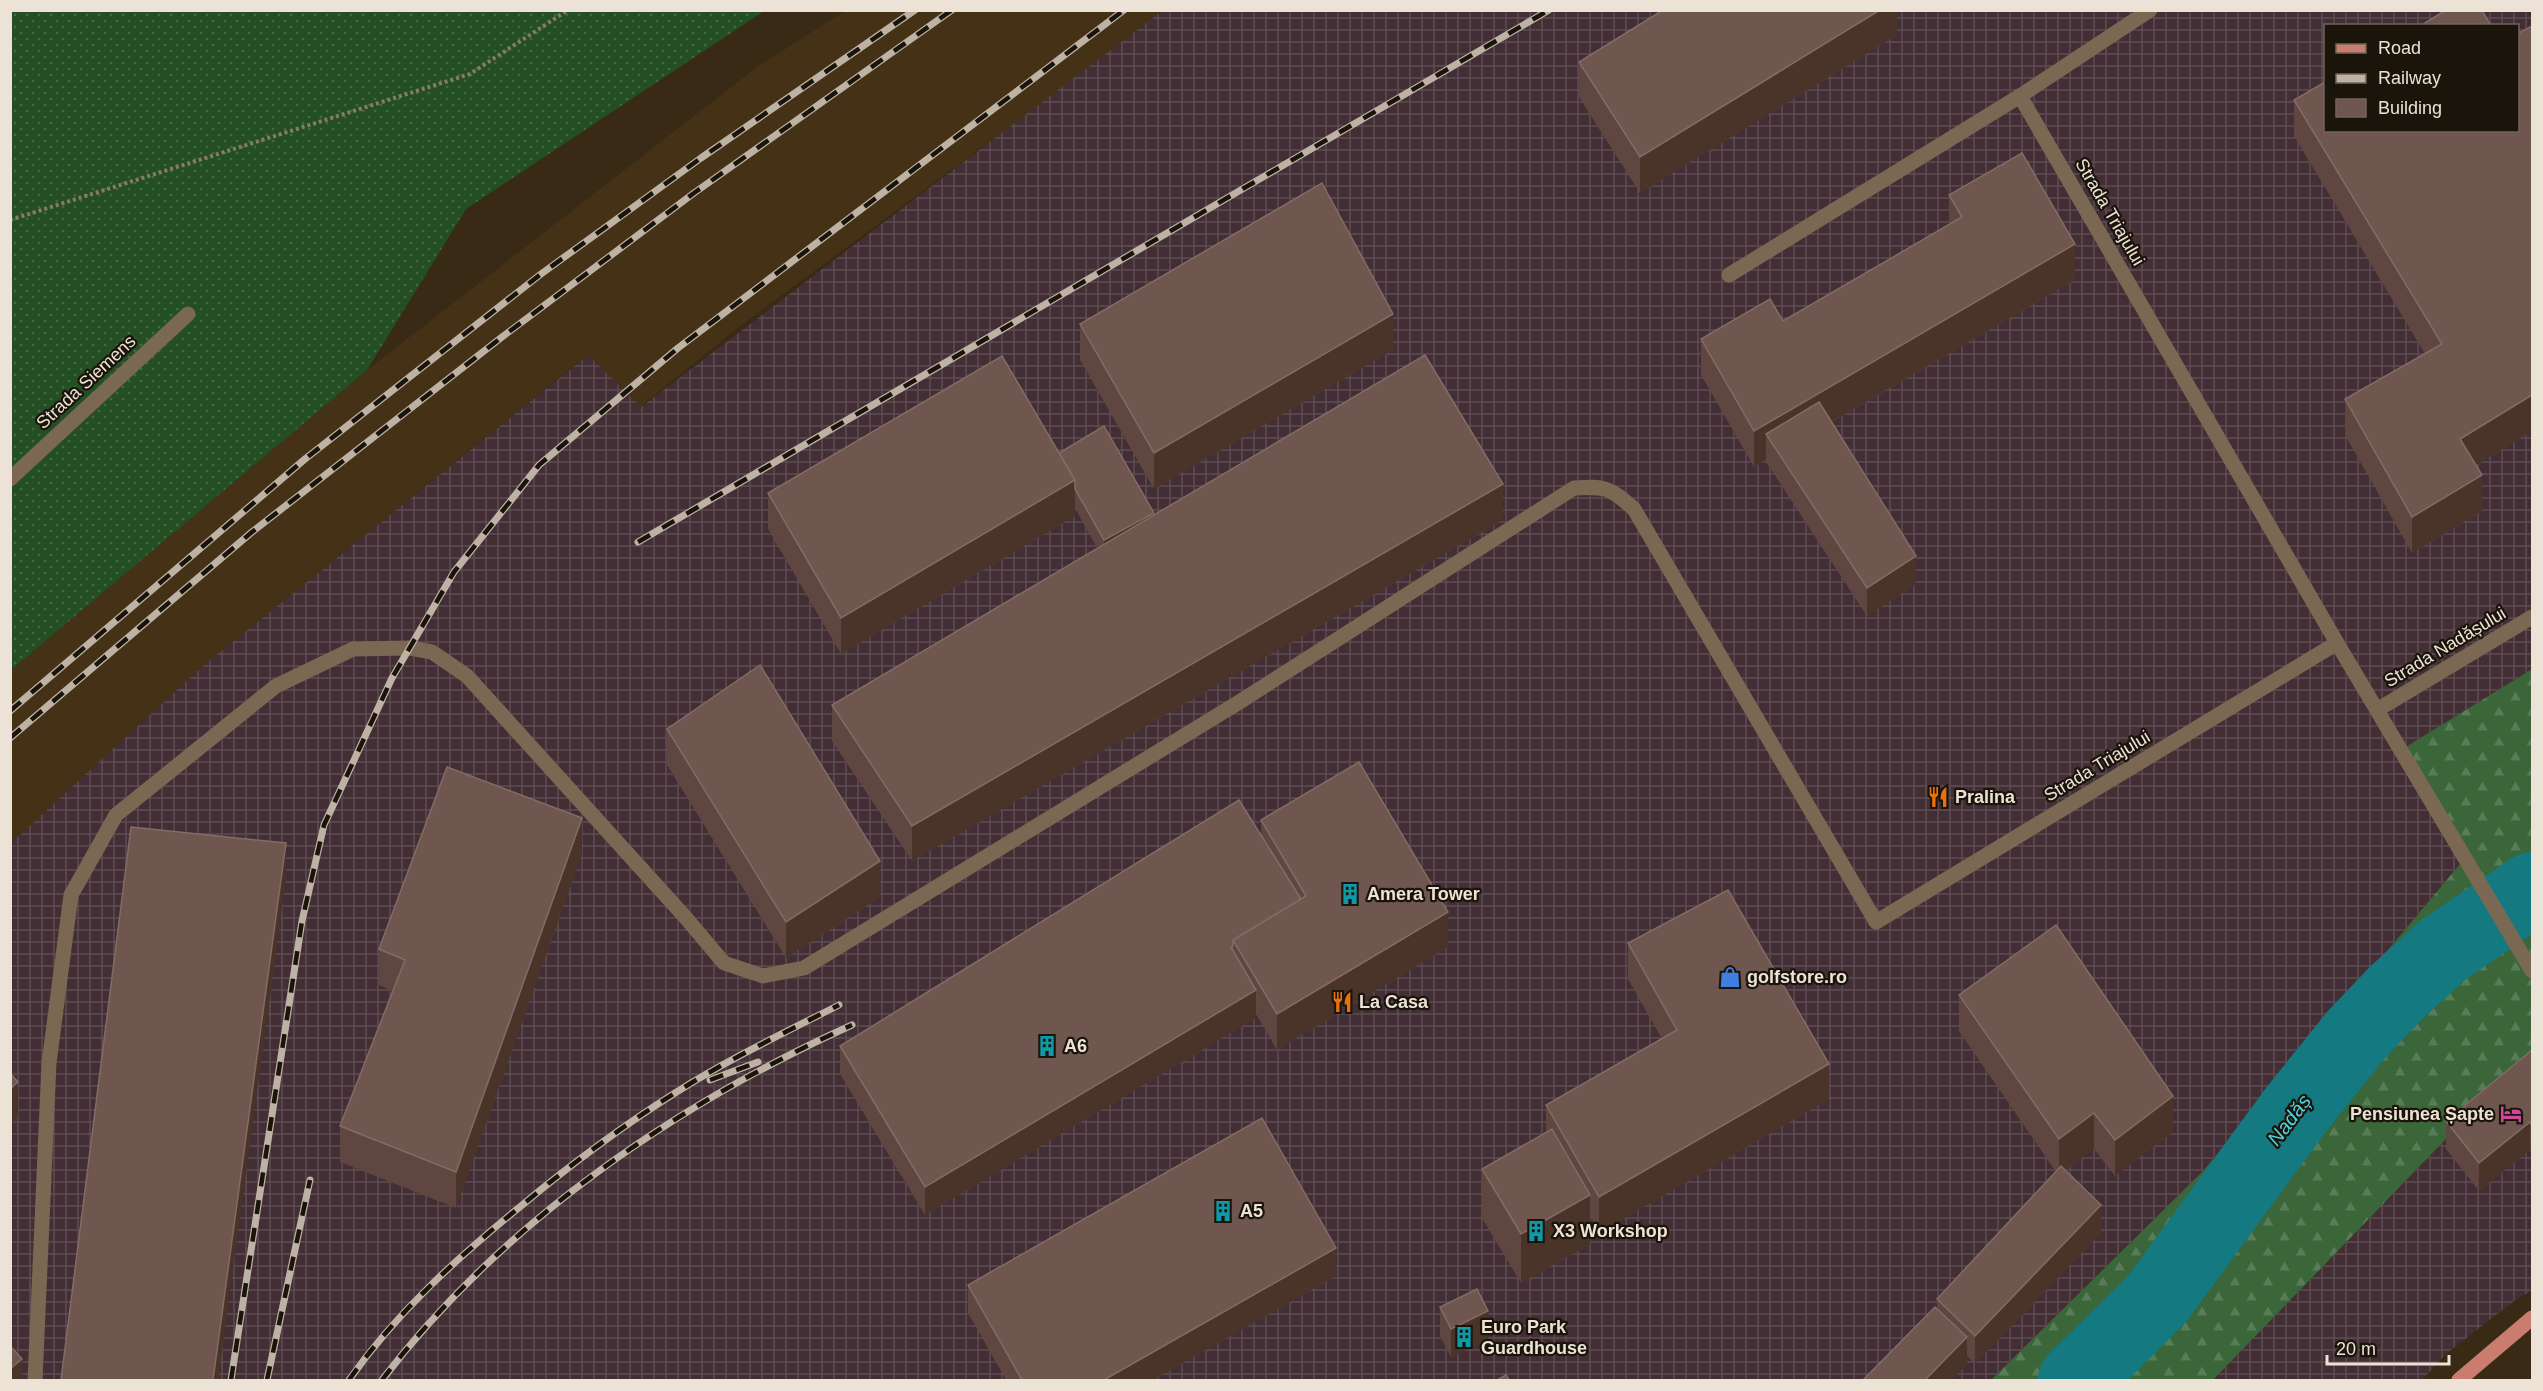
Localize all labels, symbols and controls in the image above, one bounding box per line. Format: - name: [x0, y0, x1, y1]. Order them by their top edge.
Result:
- legend: [2324, 24, 2519, 132]
- text: Road: [2378, 38, 2421, 58]
- text: Railway: [2378, 68, 2441, 88]
- text: Building: [2378, 98, 2442, 118]
- street label: Strada Triajului: [2071, 155, 2149, 269]
- street label: Strada Siemens: [32, 331, 140, 433]
- street label: Strada Nadășului: [2381, 603, 2509, 691]
- street label: Strada Triajului: [2040, 727, 2154, 805]
- restaurant icon: Pralina: [1926, 785, 1950, 809]
- place label: Pralina: [1955, 787, 2016, 807]
- building icon: Amera Tower: [1338, 882, 1362, 906]
- place label: Amera Tower: [1367, 884, 1480, 904]
- shop icon: golfstore.ro: [1718, 965, 1742, 989]
- place label: golfstore.ro: [1747, 967, 1847, 987]
- restaurant icon: La Casa: [1330, 990, 1354, 1014]
- place label: La Casa: [1359, 992, 1429, 1012]
- building icon: A6: [1035, 1034, 1059, 1058]
- place label: A6: [1064, 1036, 1087, 1056]
- water label: Nadăș: [2263, 1090, 2315, 1150]
- hotel icon: Pensiunea Șapte: [2499, 1102, 2523, 1126]
- place label: Pensiunea Șapte: [2350, 1104, 2494, 1124]
- building icon: A5: [1211, 1199, 1235, 1223]
- place label: A5: [1240, 1201, 1263, 1221]
- building icon: X3 Workshop: [1524, 1219, 1548, 1243]
- place label: X3 Workshop: [1553, 1221, 1668, 1241]
- place label: Euro Park Guardhouse: [1481, 1317, 1587, 1358]
- building icon: Euro Park Guardhouse: [1452, 1325, 1476, 1349]
- scale bar: [2327, 1328, 2448, 1366]
- text: 20 m: [2336, 1339, 2376, 1359]

